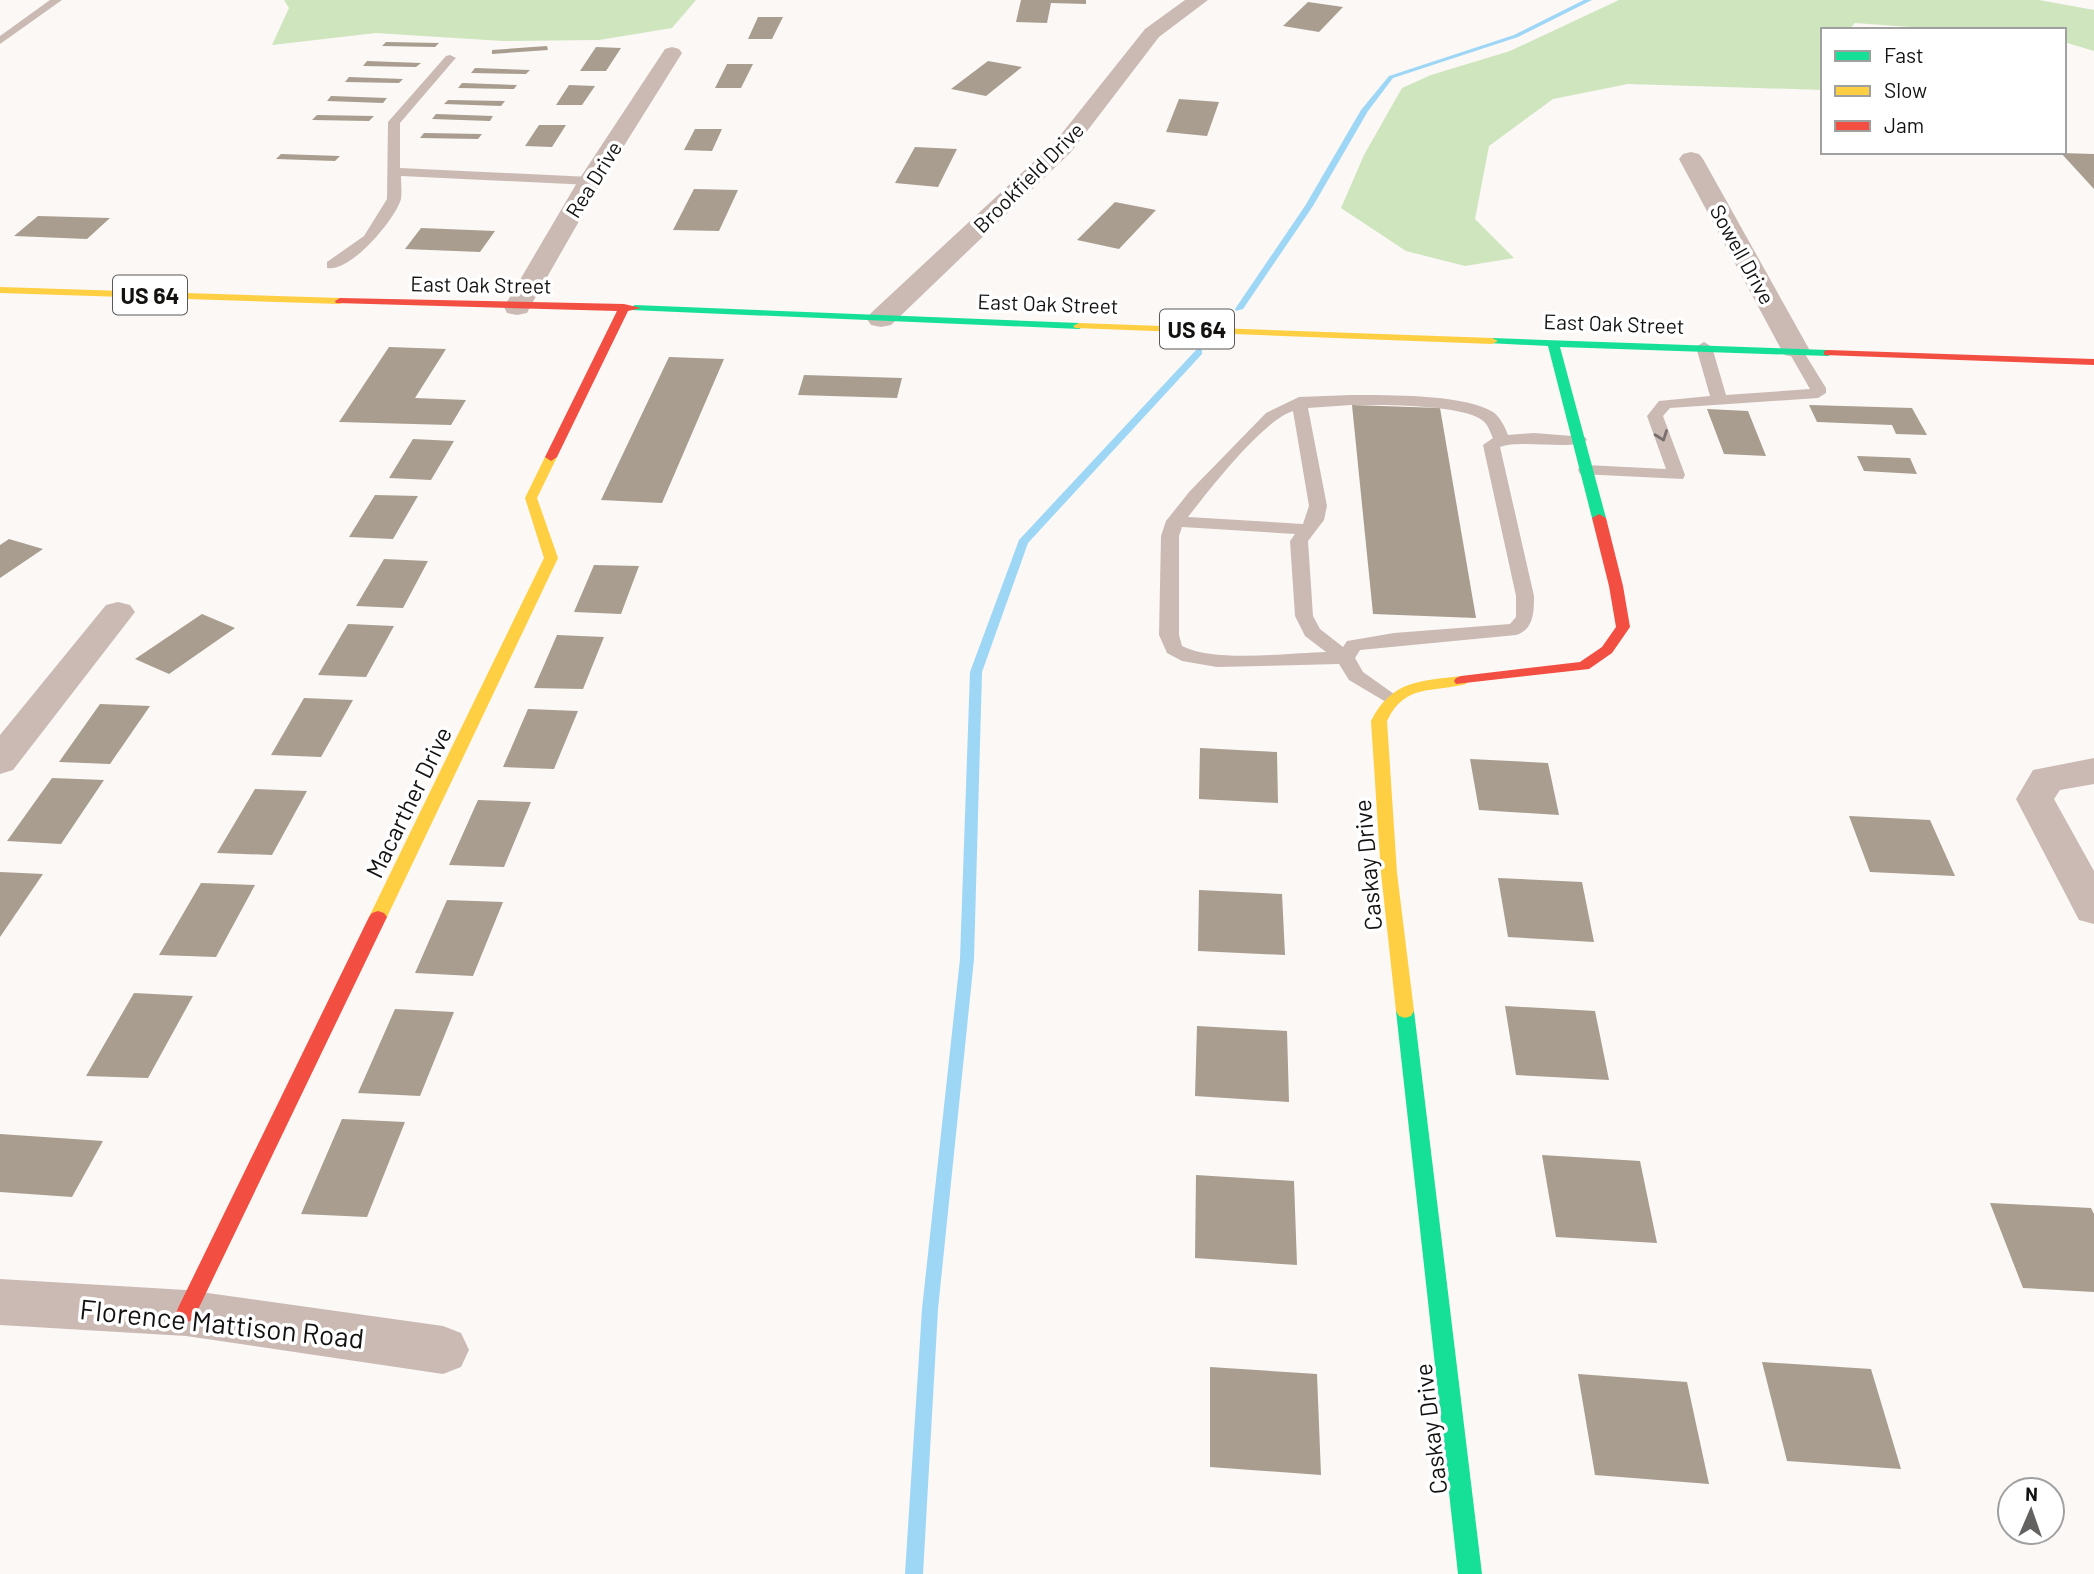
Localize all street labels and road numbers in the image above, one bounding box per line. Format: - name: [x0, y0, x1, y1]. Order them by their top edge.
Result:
- street label: Brookfield Drive: [968, 117, 1088, 237]
- street label: Rea Drive: [560, 136, 626, 222]
- street label: Sowell Drive: [1705, 200, 1781, 308]
- street label: East Oak Street: [410, 270, 552, 298]
- road number: US 64: [113, 276, 187, 314]
- street label: East Oak Street: [977, 288, 1119, 318]
- street label: East Oak Street: [1543, 308, 1685, 338]
- road number: US 64: [1160, 310, 1234, 348]
- street label: Macarther Drive: [359, 722, 457, 882]
- street label: Caskay Drive: [1347, 798, 1387, 932]
- street label: Florence Mattison Road: [78, 1291, 366, 1355]
- street label: Caskay Drive: [1408, 1362, 1452, 1496]

